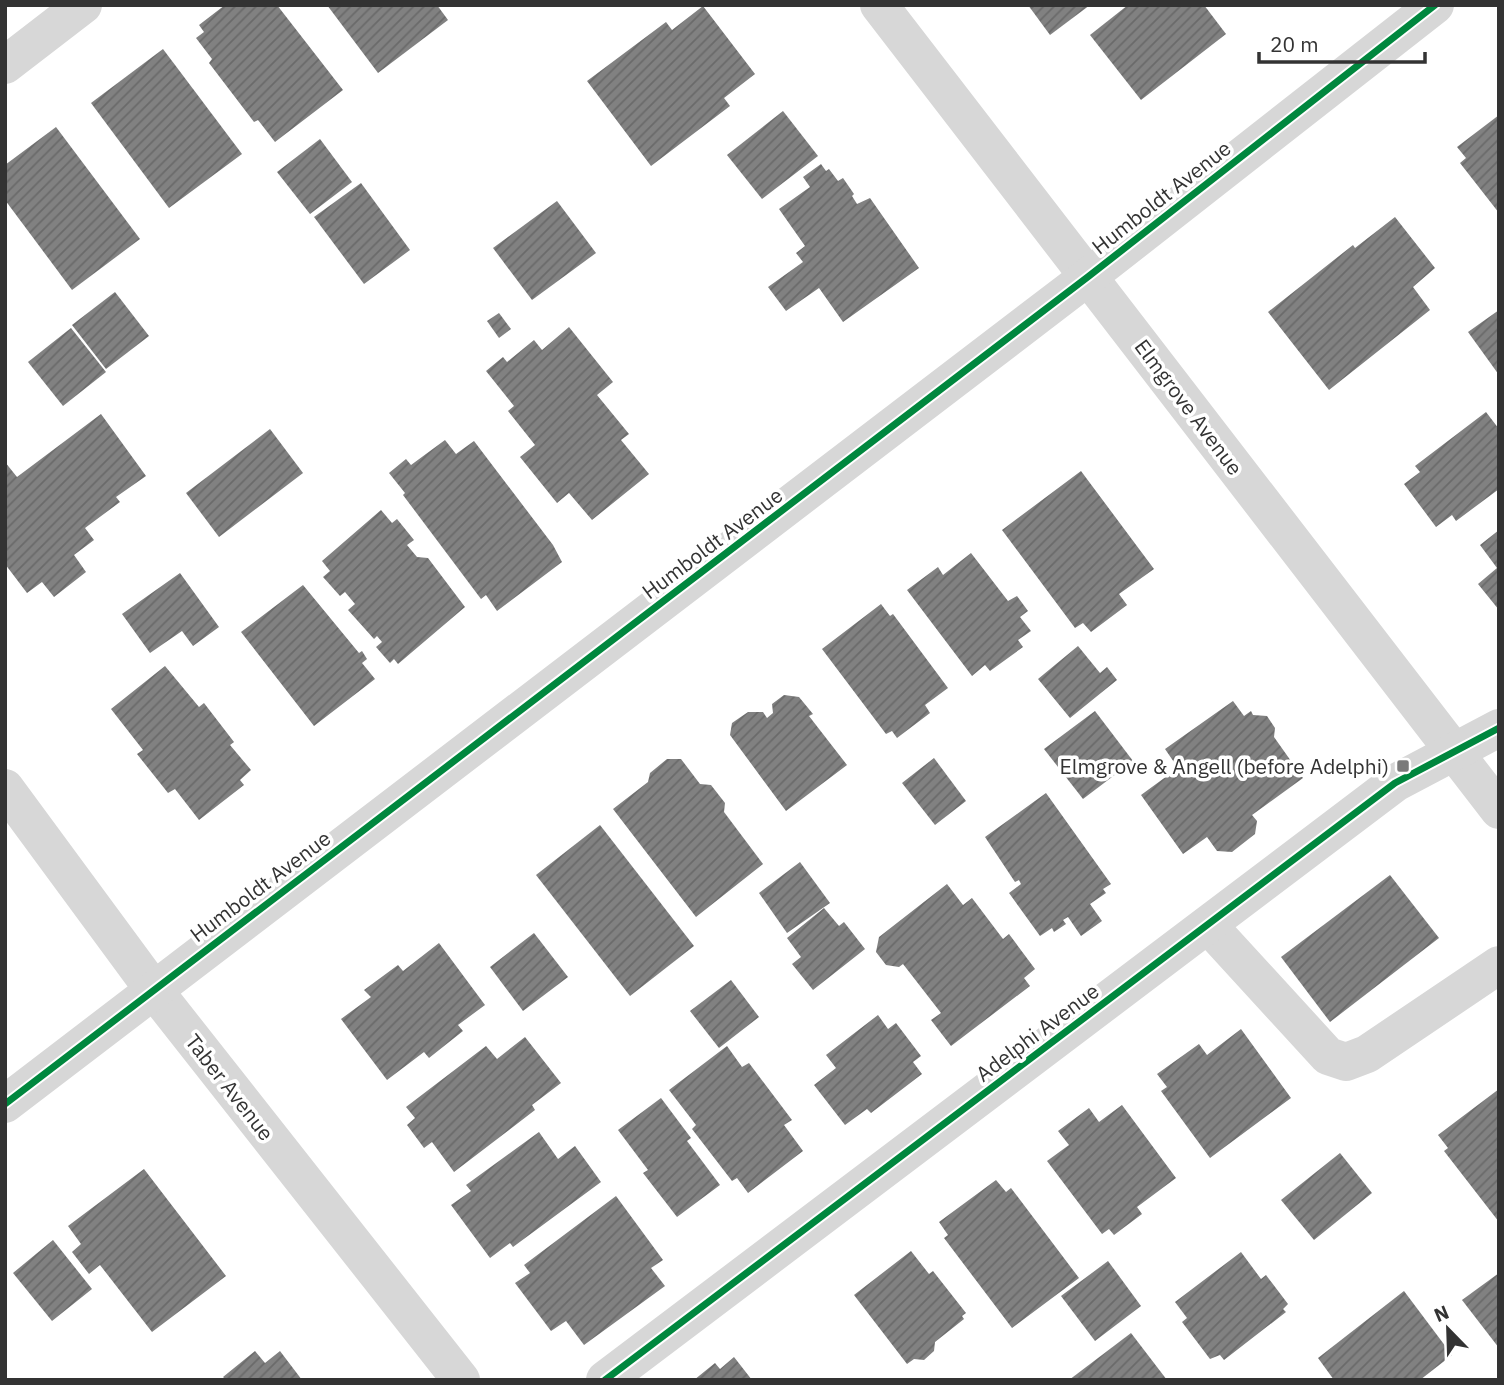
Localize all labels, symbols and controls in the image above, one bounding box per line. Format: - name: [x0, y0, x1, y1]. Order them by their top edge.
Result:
- scale bar: [1259, 21, 1425, 65]
- text: 20 m: [1270, 30, 1319, 58]
- street label: Humboldt Avenue: [1086, 134, 1236, 260]
- street label: Elmgrove Avenue: [1129, 333, 1249, 481]
- street label: Humboldt Avenue: [636, 481, 788, 605]
- place label: Elmgrove & Angell (before Adelphi): [1060, 752, 1389, 780]
- marker: Elmgrove & Angell (before Adelphi): [1395, 758, 1411, 774]
- street label: Humboldt Avenue: [184, 824, 336, 948]
- street label: Adelphi Avenue: [970, 976, 1104, 1088]
- street label: Taber Avenue: [179, 1028, 281, 1146]
- north arrow: [1413, 1294, 1483, 1364]
- text: N: [1430, 1300, 1452, 1327]

